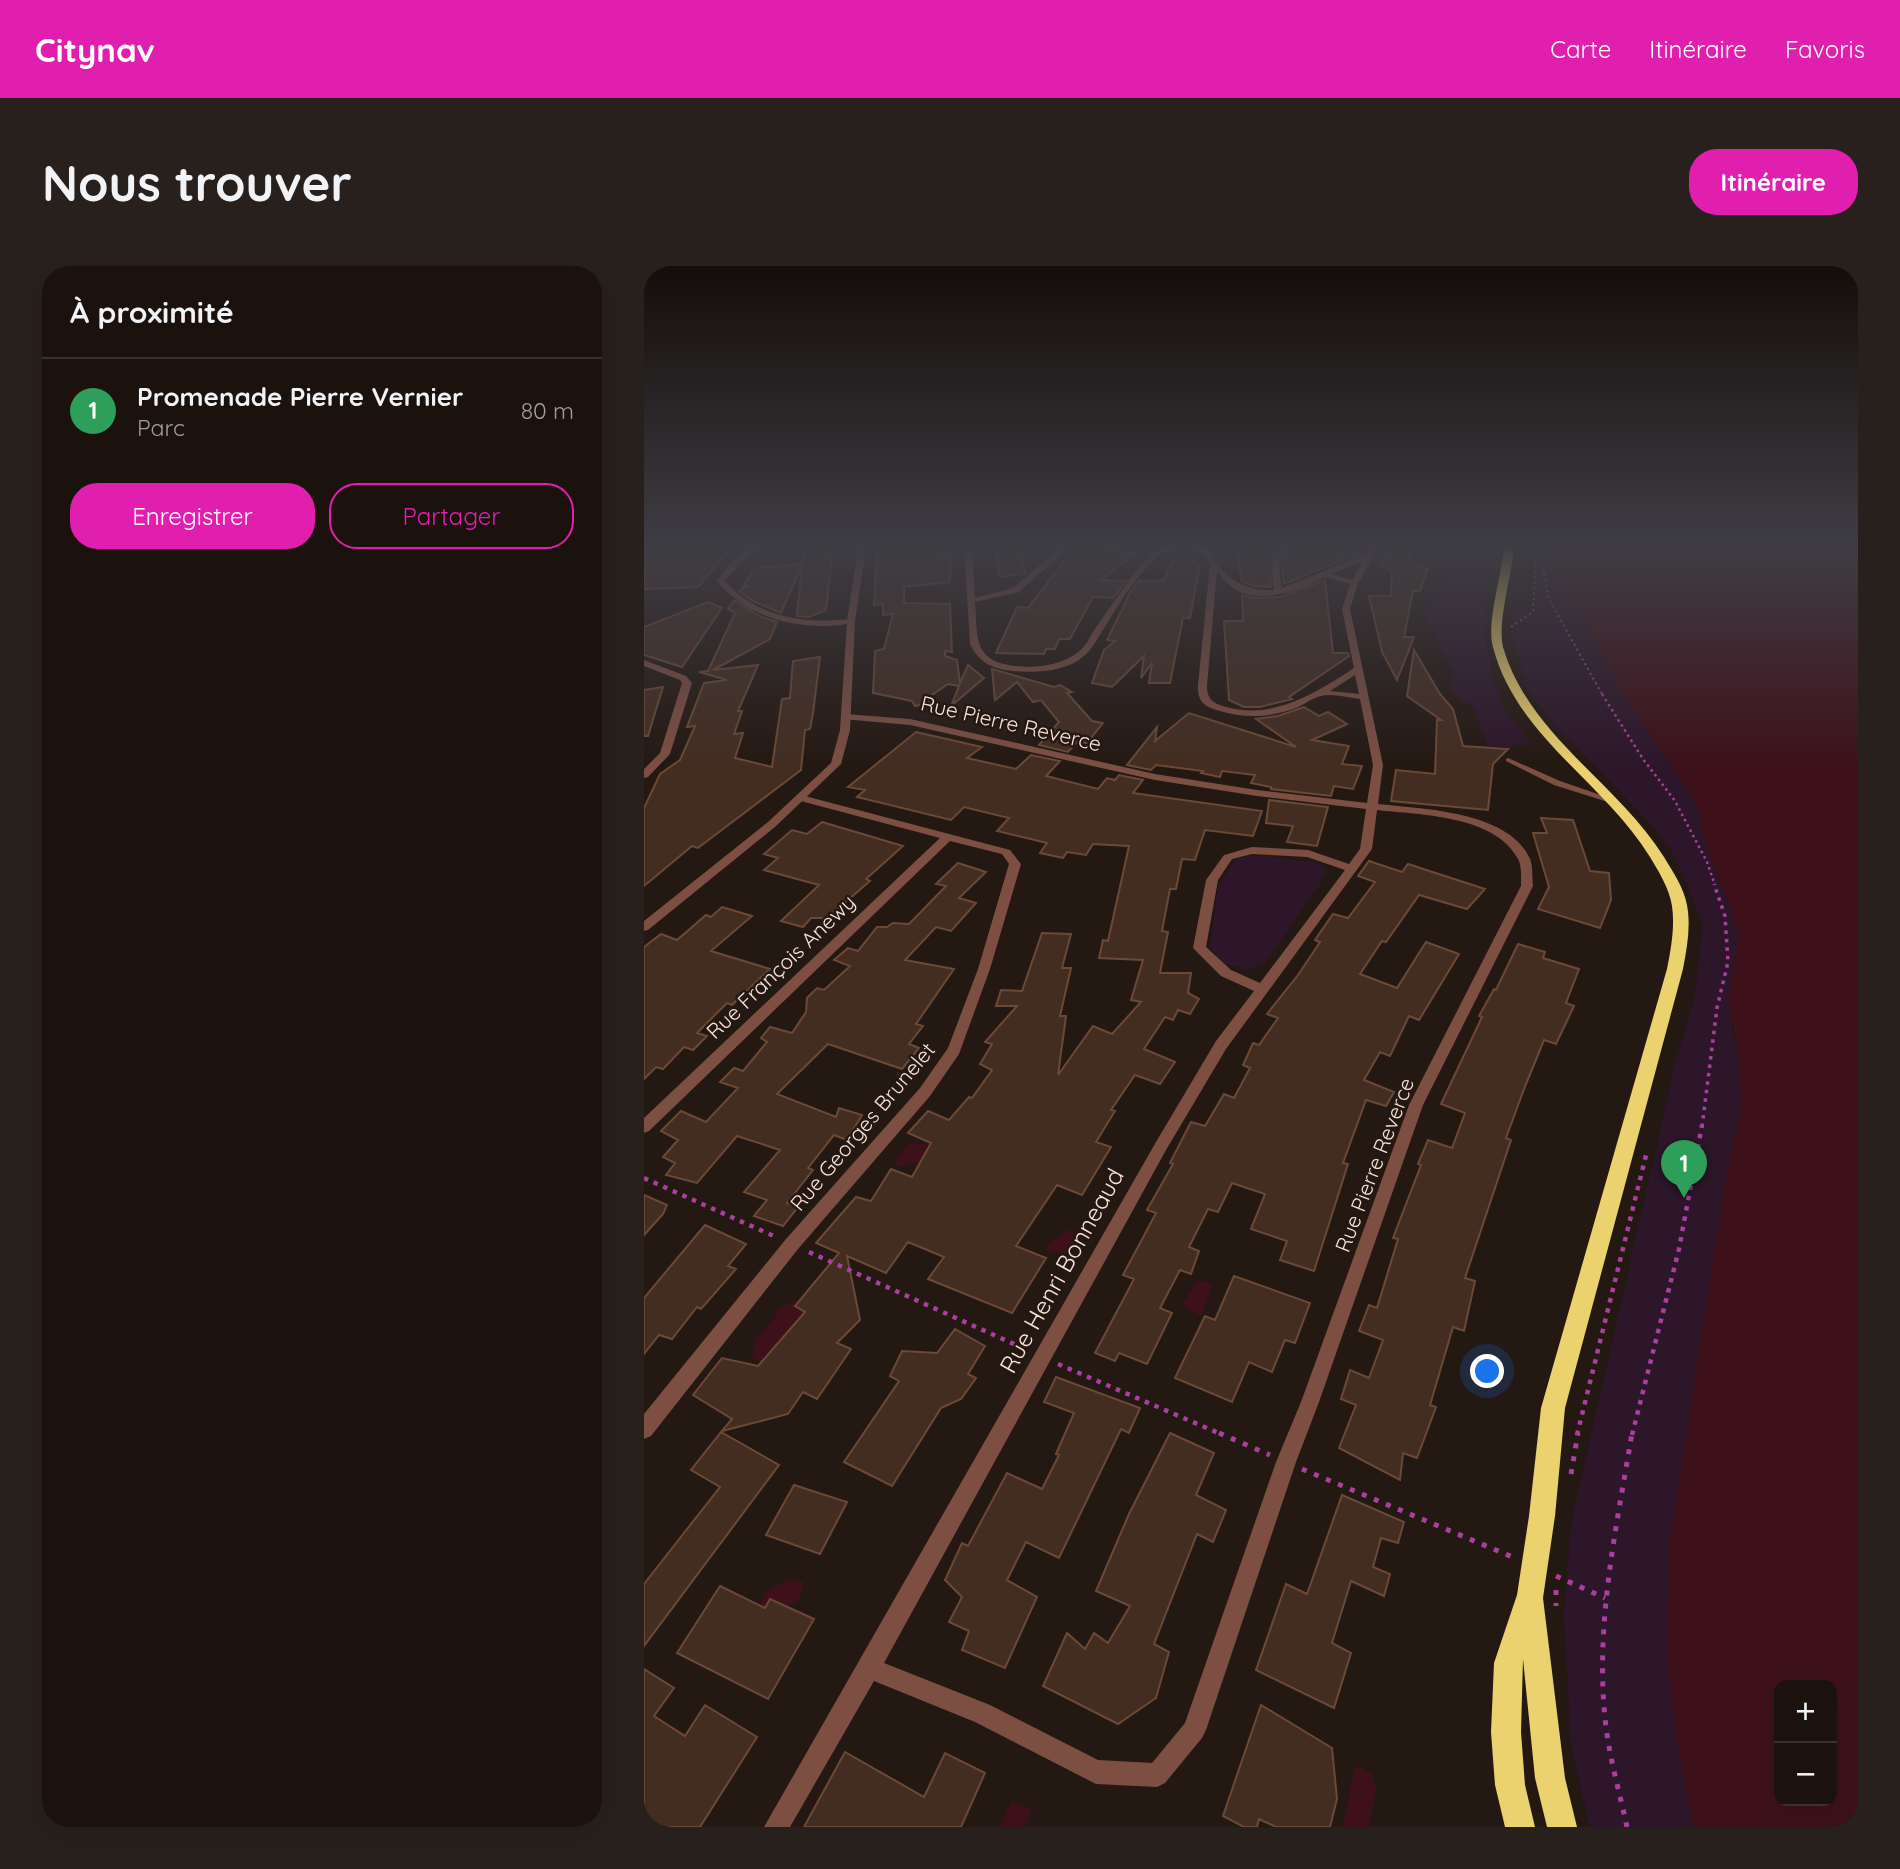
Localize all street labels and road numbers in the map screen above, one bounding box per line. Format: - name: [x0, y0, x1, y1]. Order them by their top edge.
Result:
- street label: Rue Pierre Reverce: [918, 690, 1104, 756]
- street label: Rue François Anewy: [701, 889, 860, 1044]
- street label: Rue Georges Brunelet: [784, 1037, 940, 1216]
- street label: Rue Pierre Reverce: [1329, 1074, 1419, 1255]
- street label: Rue Henri Bonneaud: [992, 1163, 1130, 1378]

